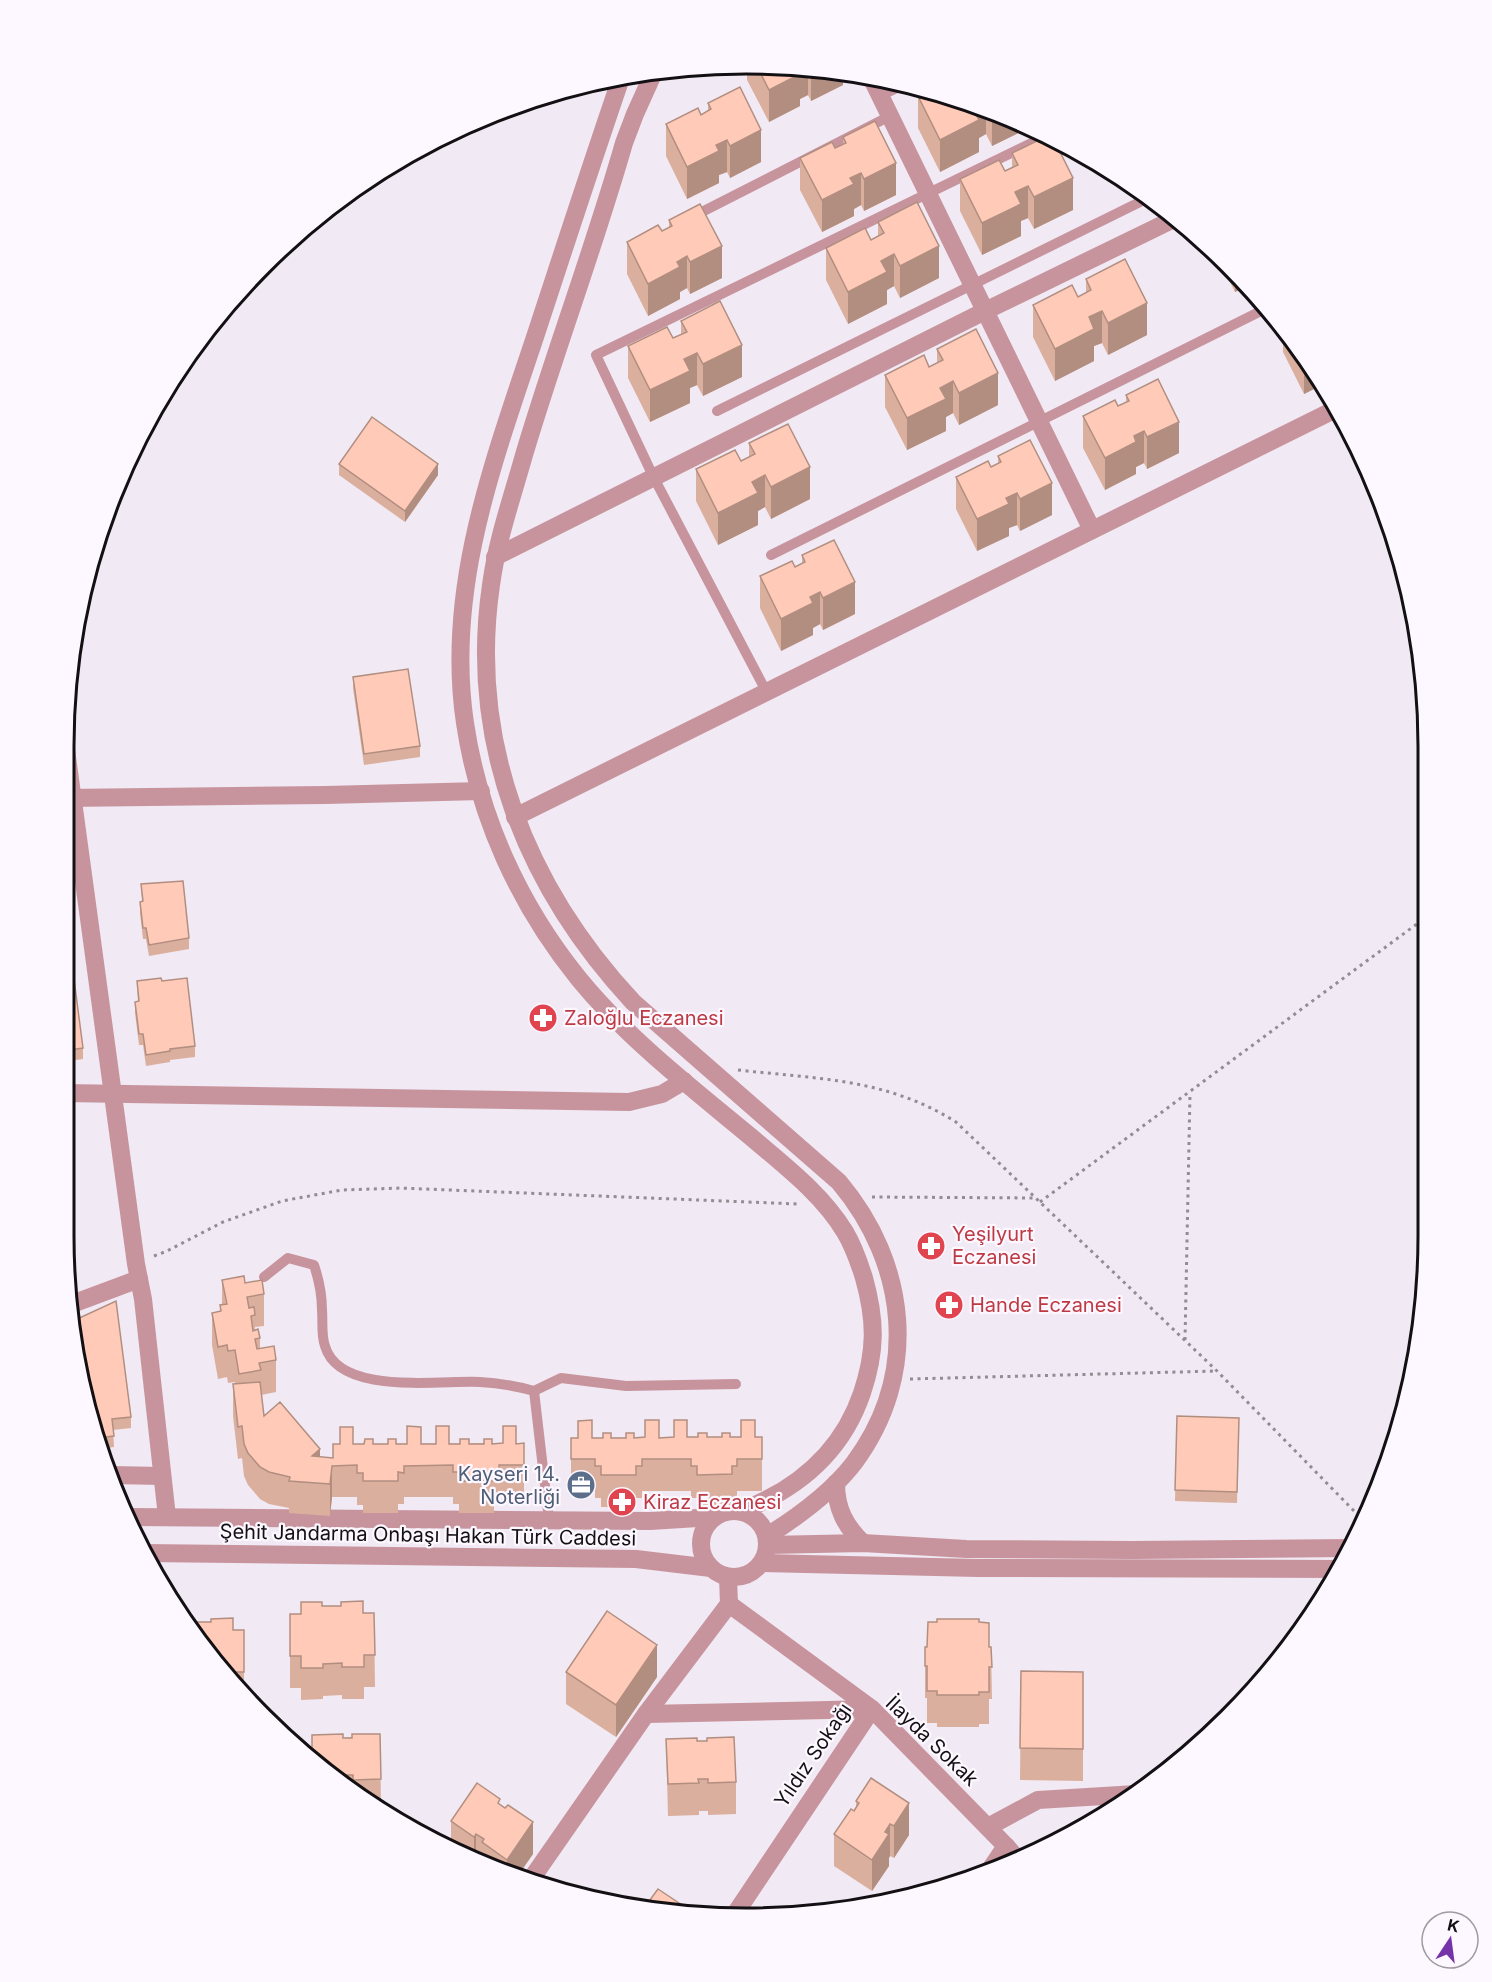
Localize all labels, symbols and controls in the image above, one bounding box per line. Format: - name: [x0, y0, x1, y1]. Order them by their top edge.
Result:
- pharmacy icon: Zaloğlu Eczanesi: [527, 1002, 559, 1034]
- place label: Zaloğlu Eczanesi: [564, 1006, 724, 1030]
- place label: Yeşilyurt Eczanesi: [952, 1222, 1036, 1269]
- pharmacy icon: Yeşilyurt Eczanesi: [915, 1230, 947, 1262]
- pharmacy icon: Hande Eczanesi: [933, 1289, 965, 1321]
- place label: Hande Eczanesi: [970, 1293, 1122, 1317]
- place label: Kayseri 14. Noterliği: [458, 1462, 560, 1509]
- office icon: Kayseri 14. Noterliği: [565, 1469, 597, 1501]
- pharmacy icon: Kiraz Eczanesi: [606, 1486, 638, 1518]
- place label: Kiraz Eczanesi: [643, 1490, 781, 1514]
- street label: Şehit Jandarma Onbaşı Hakan Türk Caddesi: [220, 1519, 636, 1551]
- street label: İlayda Sokak: [881, 1690, 984, 1791]
- street label: Yıldız Sokağı: [769, 1698, 857, 1812]
- north arrow: [1420, 1910, 1480, 1970]
- text: K: [1446, 1914, 1462, 1937]

